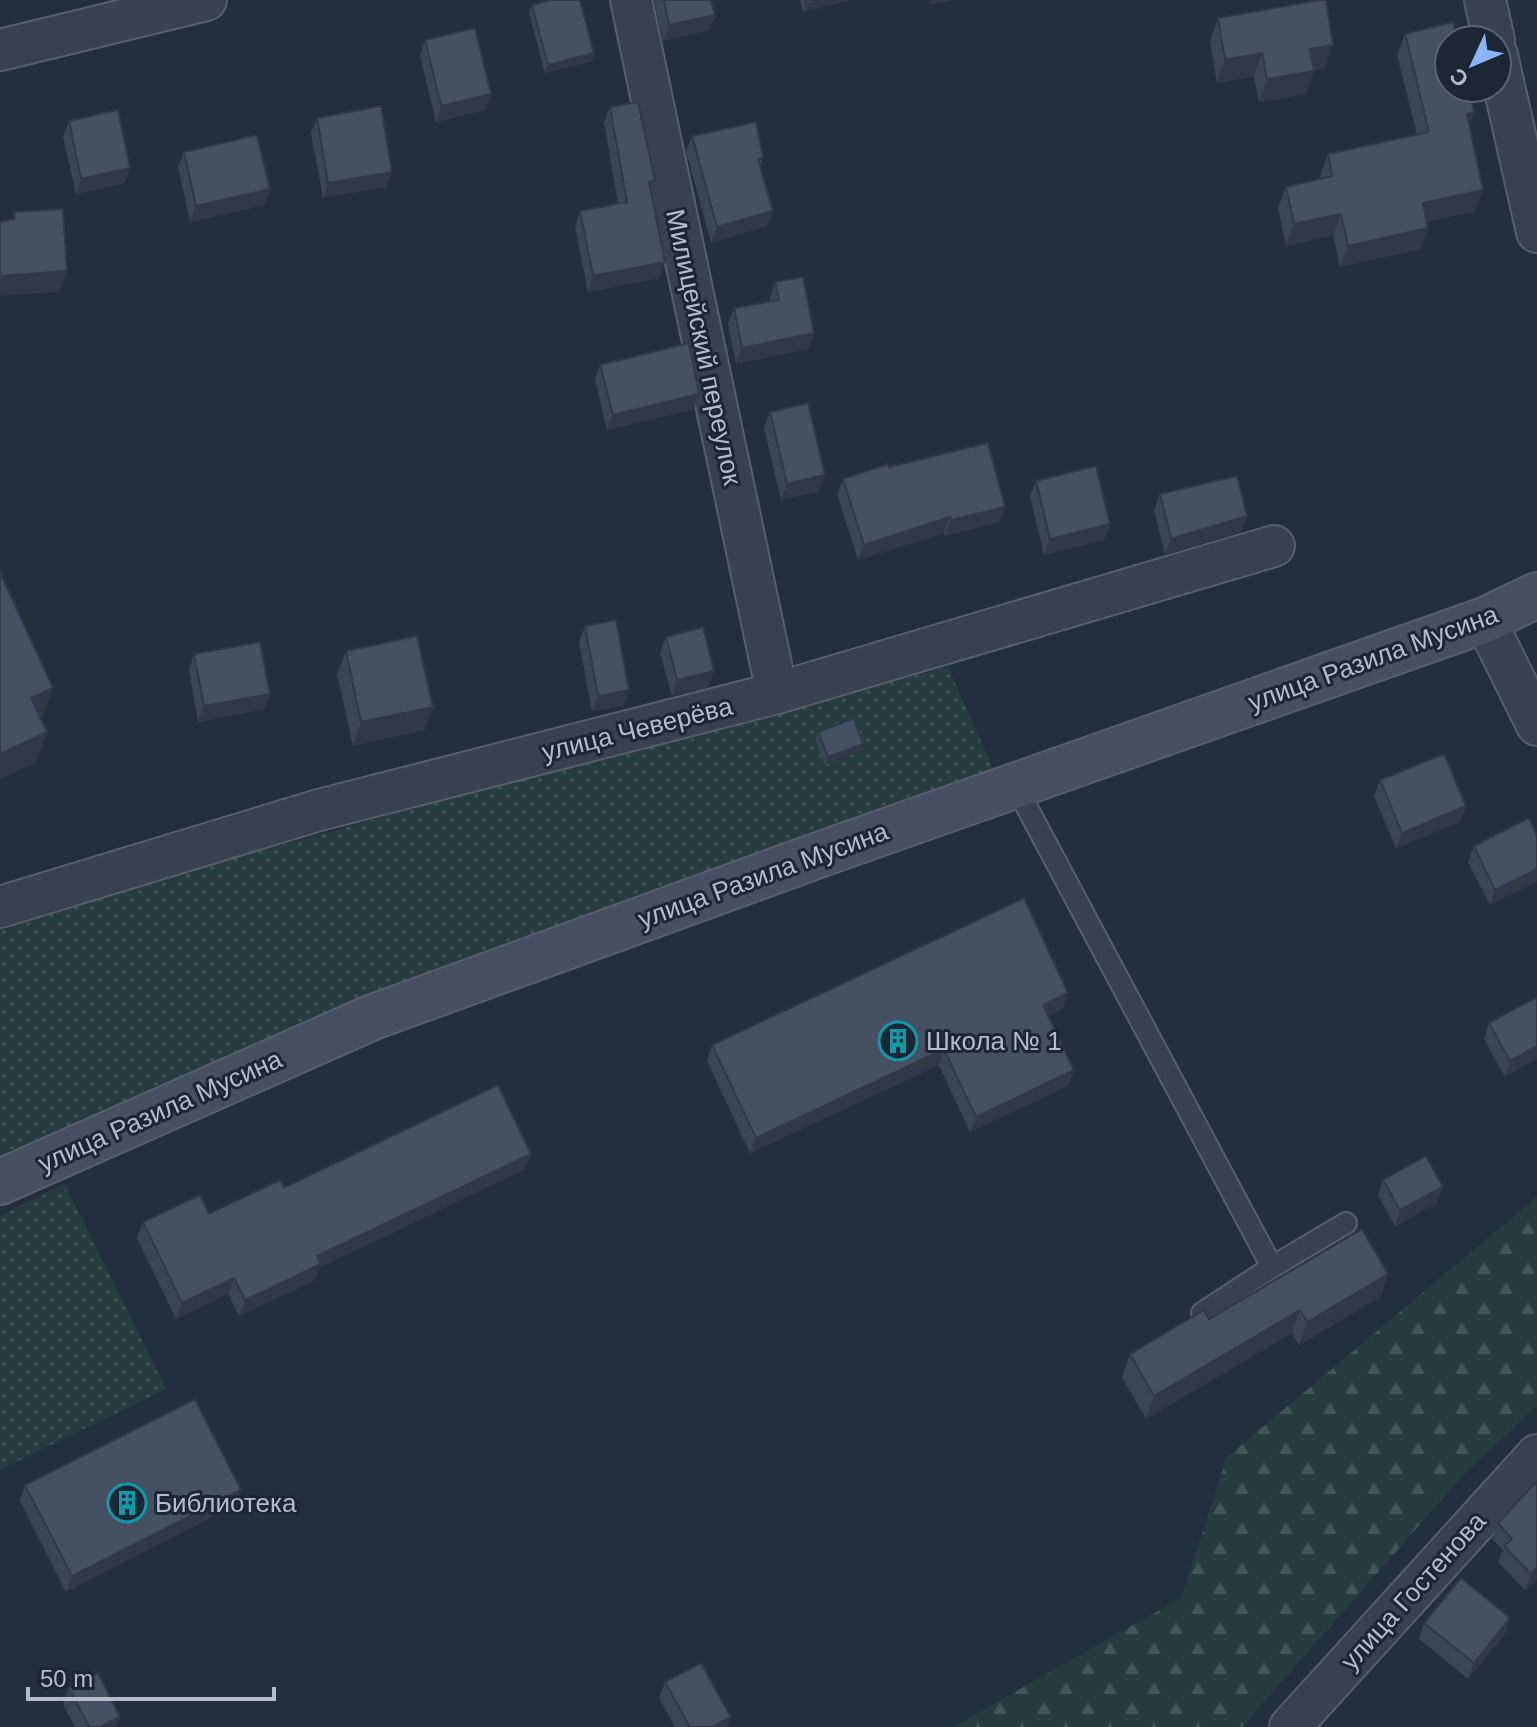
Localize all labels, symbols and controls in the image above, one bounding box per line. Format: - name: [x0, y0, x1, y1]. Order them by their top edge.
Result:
- north arrow: [1433, 24, 1513, 104]
- text: С: [1444, 63, 1473, 92]
- street label: Милицейский переулок: [660, 206, 748, 488]
- street label: улица Разила Мусина: [1244, 599, 1503, 717]
- street label: улица Чеверёва: [539, 691, 736, 767]
- street label: улица Разила Мусина: [634, 816, 893, 934]
- building icon: Школа № 1: [877, 1020, 919, 1062]
- place label: Школа № 1: [926, 1026, 1062, 1056]
- street label: улица Разила Мусина: [33, 1043, 287, 1178]
- building icon: Библиотека: [106, 1482, 148, 1524]
- place label: Библиотека: [155, 1488, 297, 1518]
- street label: улица Гостенова: [1334, 1506, 1492, 1676]
- scale bar: [28, 1651, 274, 1701]
- text: 50 m: [40, 1665, 93, 1692]

